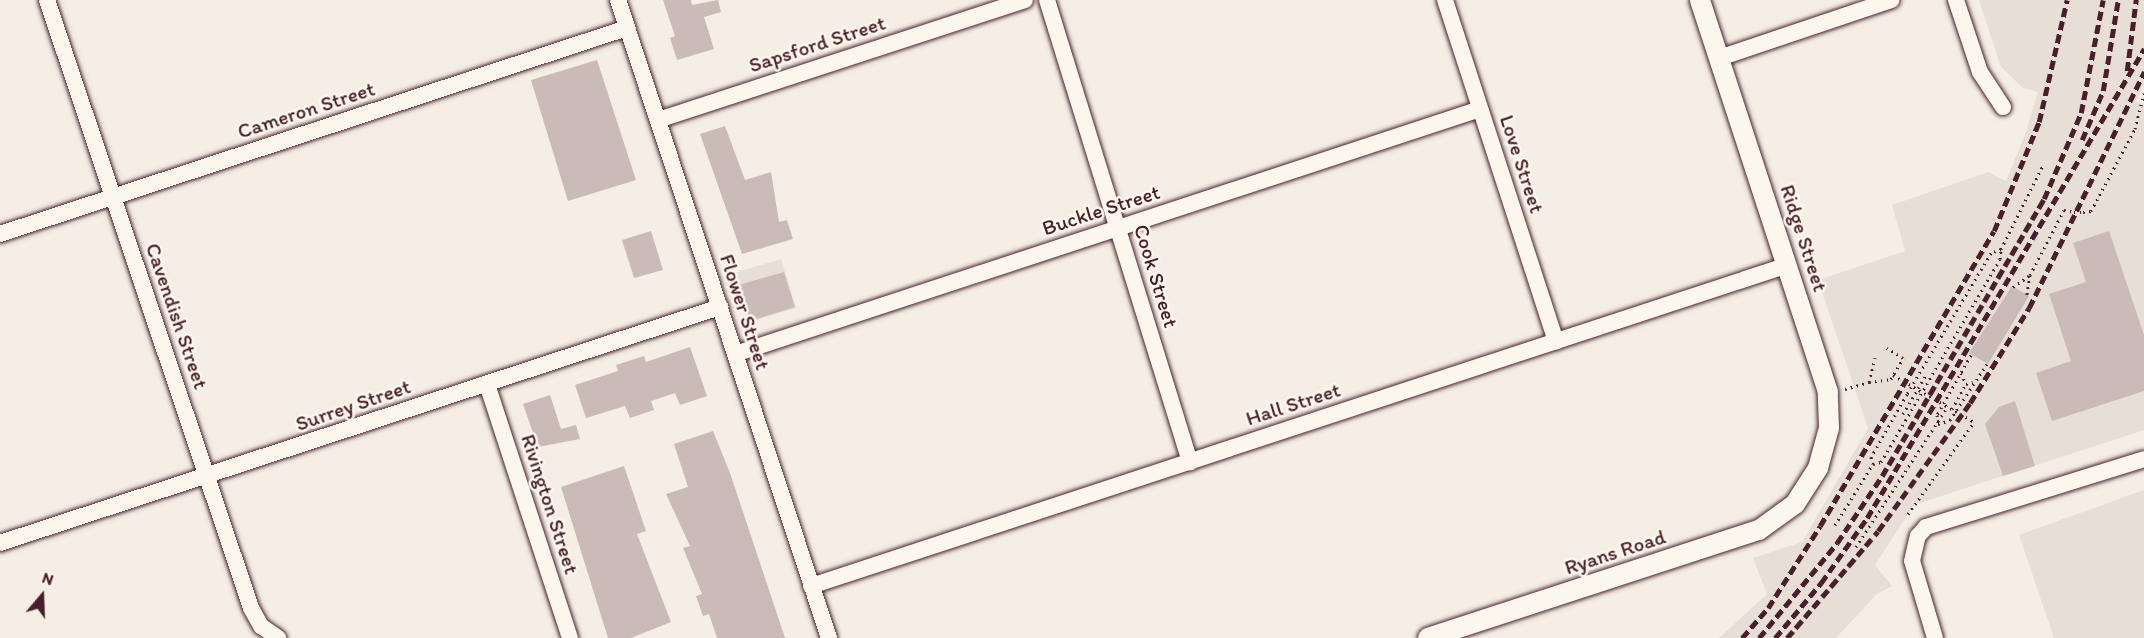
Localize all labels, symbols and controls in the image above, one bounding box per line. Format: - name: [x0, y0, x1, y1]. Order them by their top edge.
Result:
- street label: Sapsford Street: [746, 10, 888, 78]
- street label: Cameron Street: [234, 76, 378, 144]
- street label: Love Street: [1494, 112, 1550, 216]
- street label: Buckle Street: [1039, 179, 1163, 241]
- street label: Ridge Street: [1775, 182, 1833, 294]
- street label: Cook Street: [1128, 222, 1184, 330]
- street label: Cavendish Street: [140, 240, 214, 392]
- street label: Flower Street: [714, 251, 776, 373]
- street label: Surrey Street: [292, 374, 414, 436]
- street label: Hall Street: [1243, 377, 1343, 431]
- street label: Rivington Street: [516, 431, 584, 577]
- street label: Ryans Road: [1562, 524, 1668, 580]
- north arrow: [12, 566, 72, 626]
- text: N: [40, 568, 56, 589]

